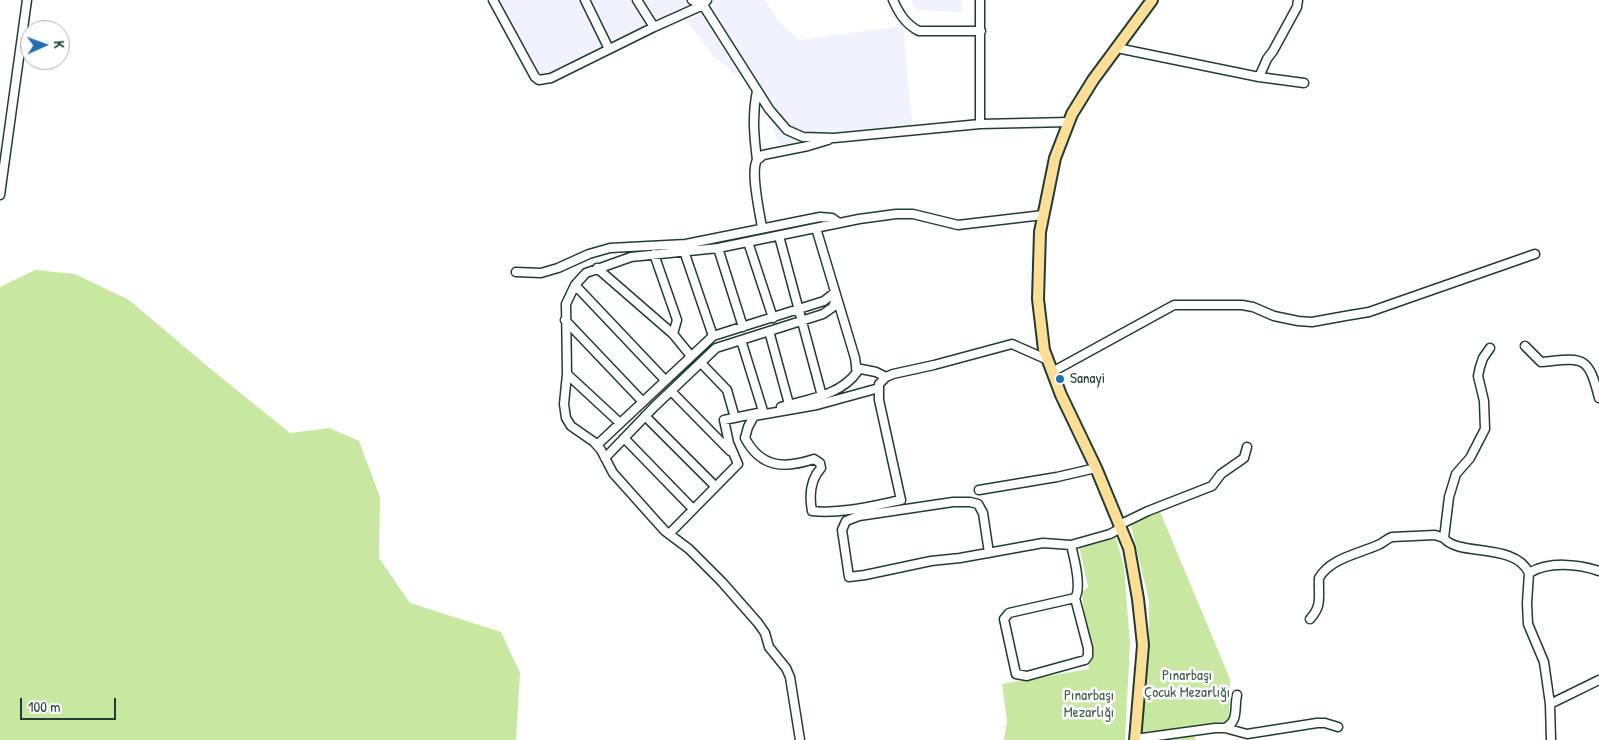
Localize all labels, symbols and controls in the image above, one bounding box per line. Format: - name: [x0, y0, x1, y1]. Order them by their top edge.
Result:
- north arrow: [20, 20, 70, 70]
- text: K: [50, 40, 69, 48]
- place label: Sanayi: [1070, 370, 1105, 388]
- marker: Sanayi: [1054, 373, 1066, 385]
- park label: Pınarbaşı Çocuk Mezarlığı: [1144, 667, 1230, 702]
- park label: Pınarbaşı Mezarlığı: [1064, 687, 1114, 722]
- scale bar: [22, 688, 119, 720]
- text: 100 m: [28, 696, 61, 717]

